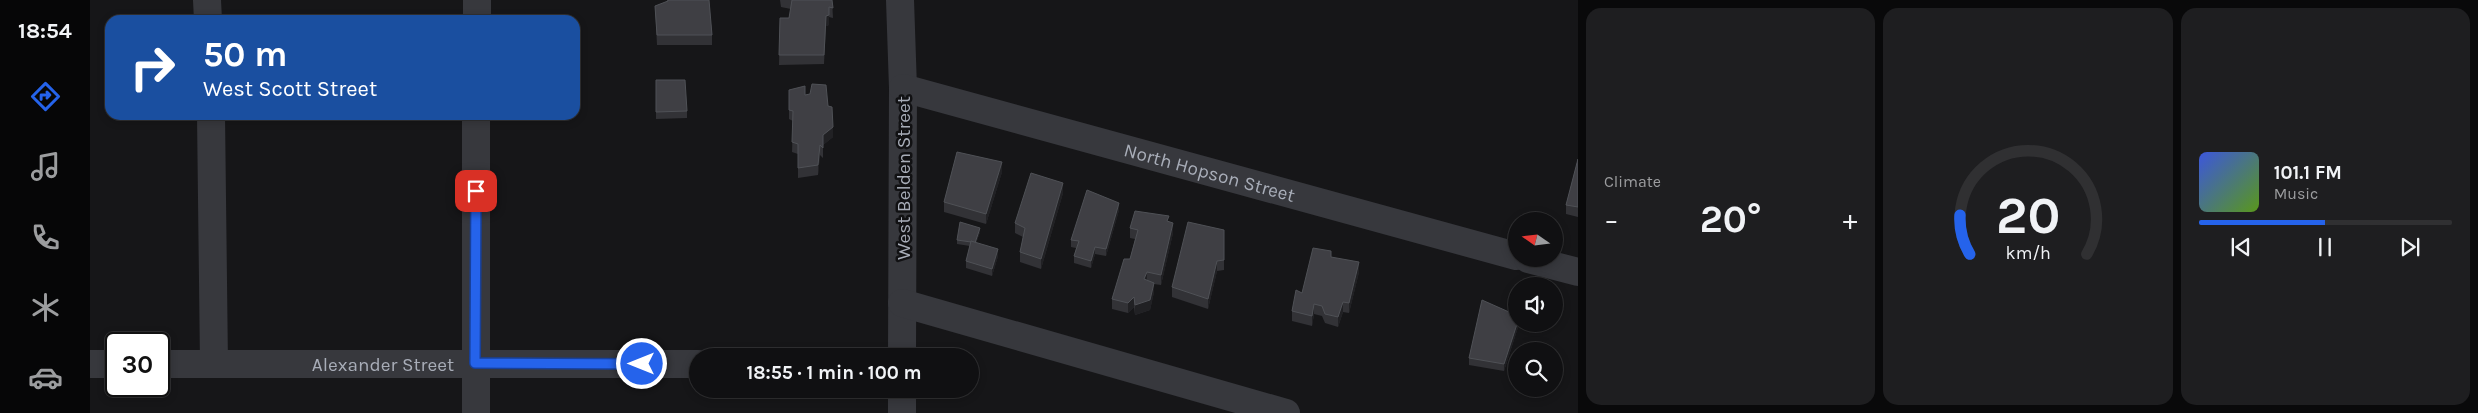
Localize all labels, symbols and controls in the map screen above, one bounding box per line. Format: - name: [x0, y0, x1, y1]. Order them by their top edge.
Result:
- text: 18:54: [18, 18, 72, 44]
- text: 50 m: [203, 34, 288, 75]
- icon: right: [120, 35, 185, 100]
- text: West Scott Street: [203, 76, 377, 102]
- icon: directions: [28, 79, 63, 114]
- street label: West Belden Street: [893, 96, 915, 260]
- street label: North Hopson Street: [1122, 139, 1297, 207]
- icon: music: [28, 149, 63, 184]
- text: 101.1 FM: [2274, 162, 2342, 184]
- pin: [455, 170, 497, 212]
- text: Climate: [1604, 172, 1661, 191]
- icon: arrive: [462, 177, 490, 205]
- text: Music: [2274, 184, 2318, 203]
- text: 20: [1996, 185, 2060, 246]
- text: 20°: [1700, 197, 1762, 242]
- text: −: [1604, 203, 1619, 236]
- text: +: [1843, 203, 1857, 236]
- north arrow: [1508, 212, 1562, 268]
- map controls: [1508, 212, 1563, 397]
- icon: phone: [28, 220, 63, 255]
- icon: previous: [2227, 233, 2255, 261]
- icon: pause: [2311, 233, 2339, 261]
- icon: next: [2396, 233, 2424, 261]
- text: km/h: [2005, 243, 2051, 264]
- button: sound: [1508, 277, 1563, 332]
- icon: climate: [28, 290, 63, 325]
- speed limit sign: 30: [105, 332, 170, 397]
- position arrow: [615, 337, 667, 389]
- button: search: [1508, 342, 1563, 397]
- street label: Alexander Street: [312, 354, 454, 376]
- icon: car: [28, 360, 63, 395]
- text: 18:55 · 1 min · 100 m: [746, 362, 922, 384]

